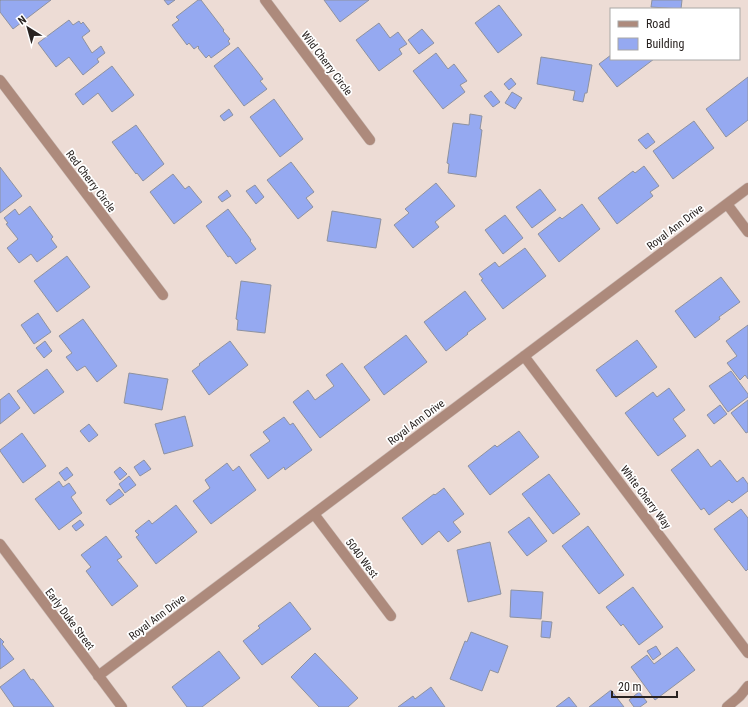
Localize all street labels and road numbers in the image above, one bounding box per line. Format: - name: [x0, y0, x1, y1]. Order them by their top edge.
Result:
- street label: Wild Cherry Circle: [298, 29, 355, 98]
- street label: Red Cherry Circle: [63, 148, 118, 215]
- street label: Royal Ann Drive: [644, 202, 706, 253]
- street label: Royal Ann Drive: [385, 397, 447, 448]
- street label: White Cherry Way: [618, 463, 674, 532]
- street label: 5040 West: [343, 536, 381, 581]
- street label: Early Duke Street: [42, 586, 97, 653]
- street label: Royal Ann Drive: [126, 592, 188, 643]

